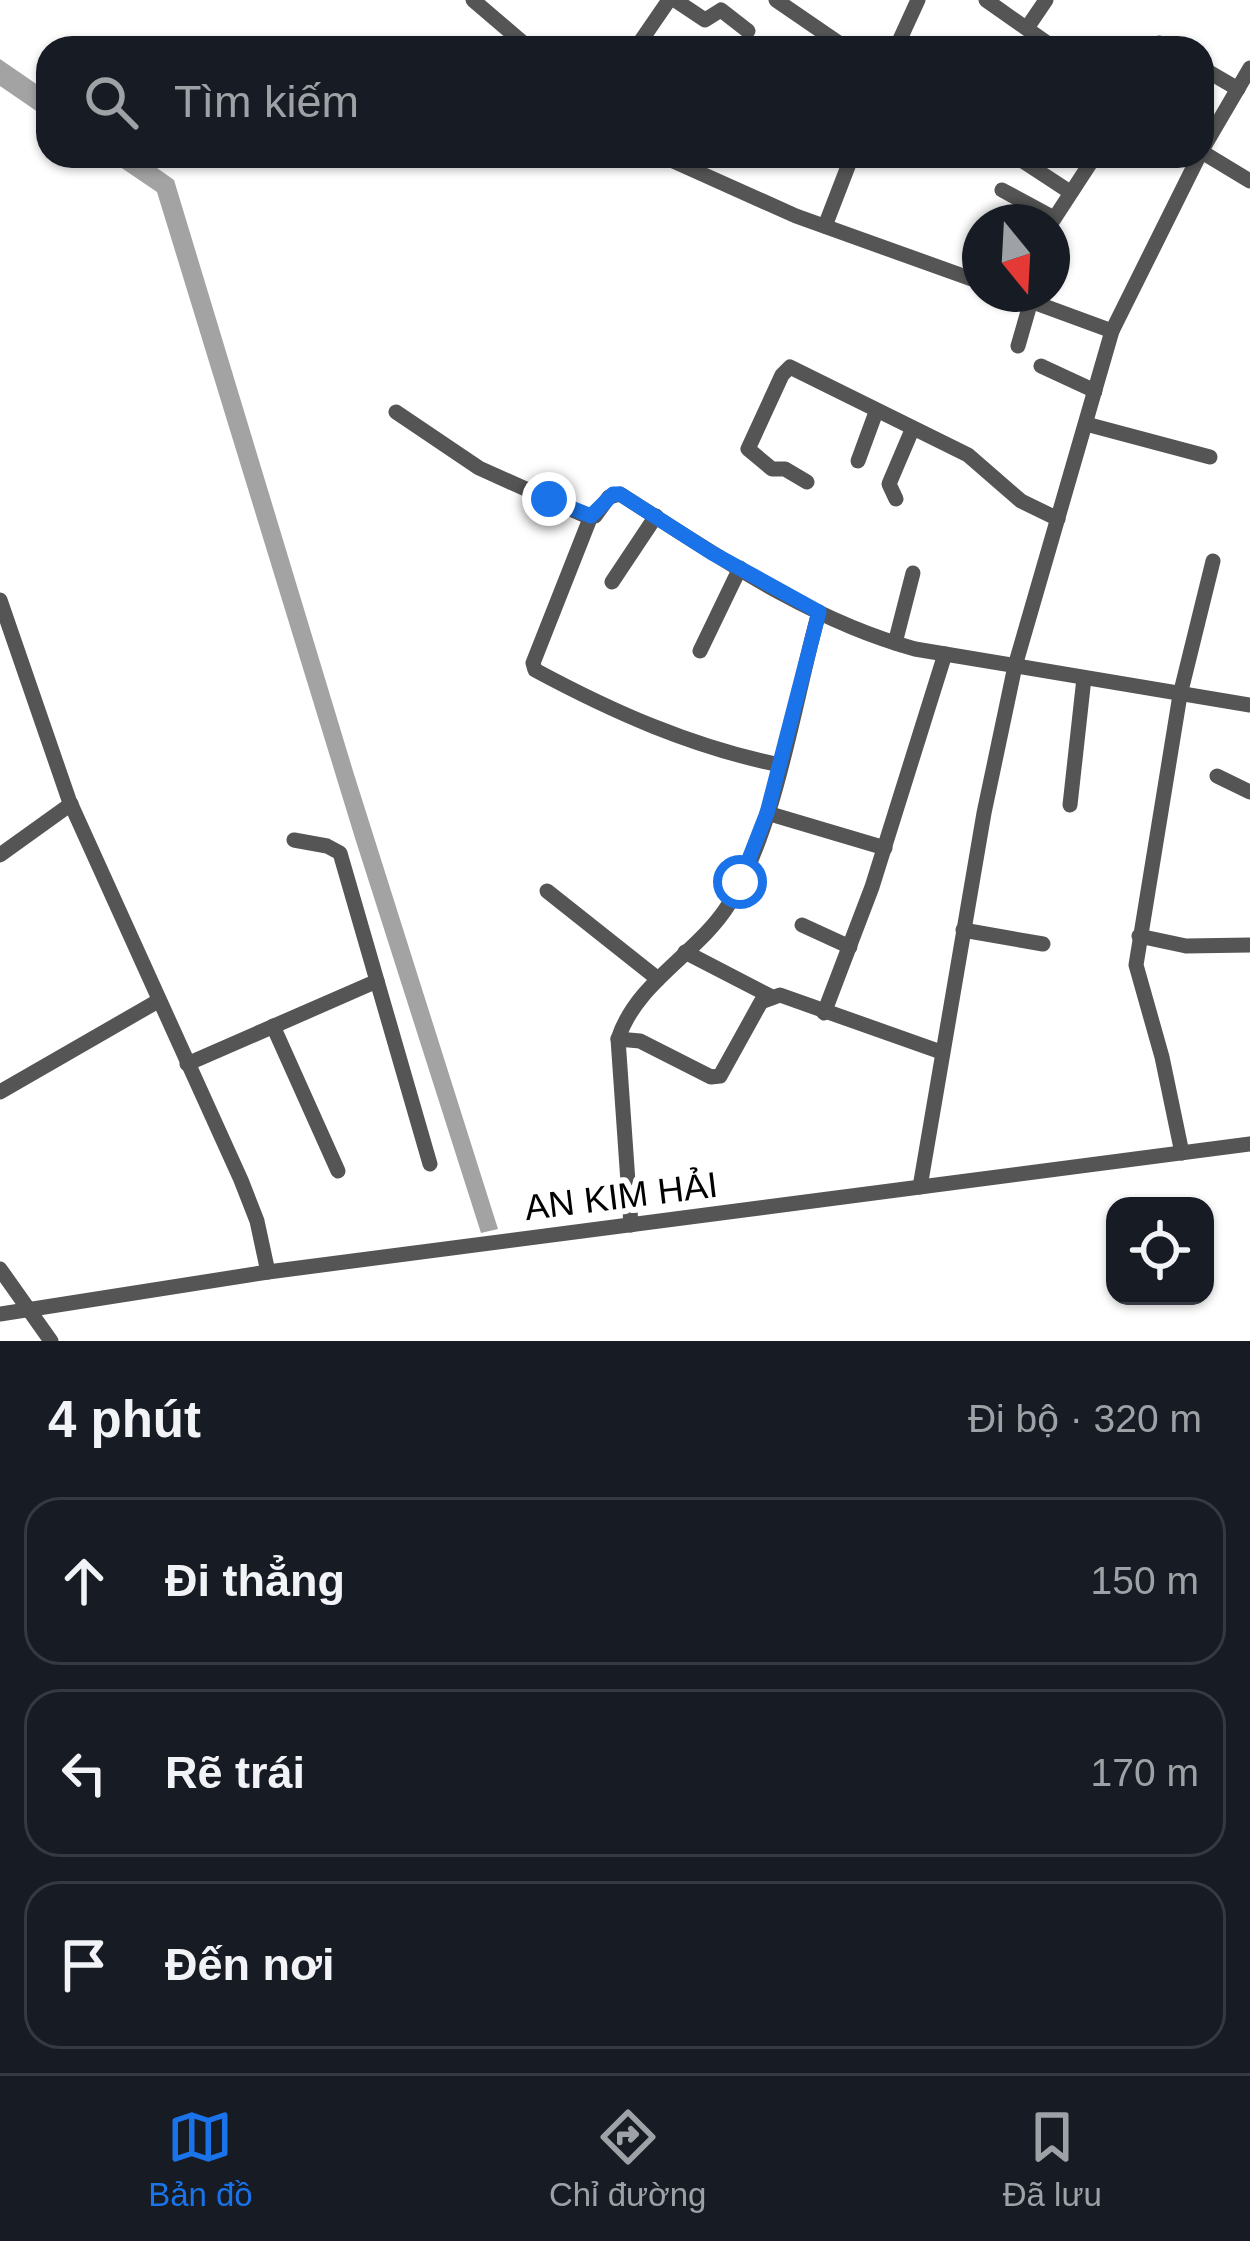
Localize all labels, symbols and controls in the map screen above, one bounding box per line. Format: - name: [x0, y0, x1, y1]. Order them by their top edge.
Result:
- search box: [36, 36, 1214, 168]
- icon: search: [78, 69, 144, 135]
- text: Tìm kiếm: [174, 76, 359, 127]
- north arrow: [962, 204, 1070, 312]
- route end: [522, 472, 576, 526]
- route start: [713, 855, 767, 909]
- street label: AN KIM HẢI: [522, 1164, 720, 1228]
- map controls: [1106, 1197, 1214, 1305]
- button: locate: [1106, 1197, 1214, 1305]
- text: 4 phút: [48, 1391, 201, 1448]
- text: Đi bộ · 320 m: [968, 1397, 1202, 1440]
- icon: ahead: [51, 1548, 117, 1614]
- text: Đi thẳng: [165, 1555, 345, 1606]
- text: 150 m: [1091, 1559, 1199, 1602]
- icon: left: [51, 1740, 117, 1806]
- text: Rẽ trái: [165, 1747, 305, 1798]
- text: 170 m: [1091, 1751, 1199, 1794]
- icon: arrive: [51, 1932, 117, 1998]
- text: Đến nơi: [165, 1939, 335, 1990]
- tab: Bản đồ: [148, 2104, 253, 2214]
- tab: Chỉ đường: [549, 2104, 706, 2214]
- tab: Đã lưu: [1003, 2104, 1102, 2214]

